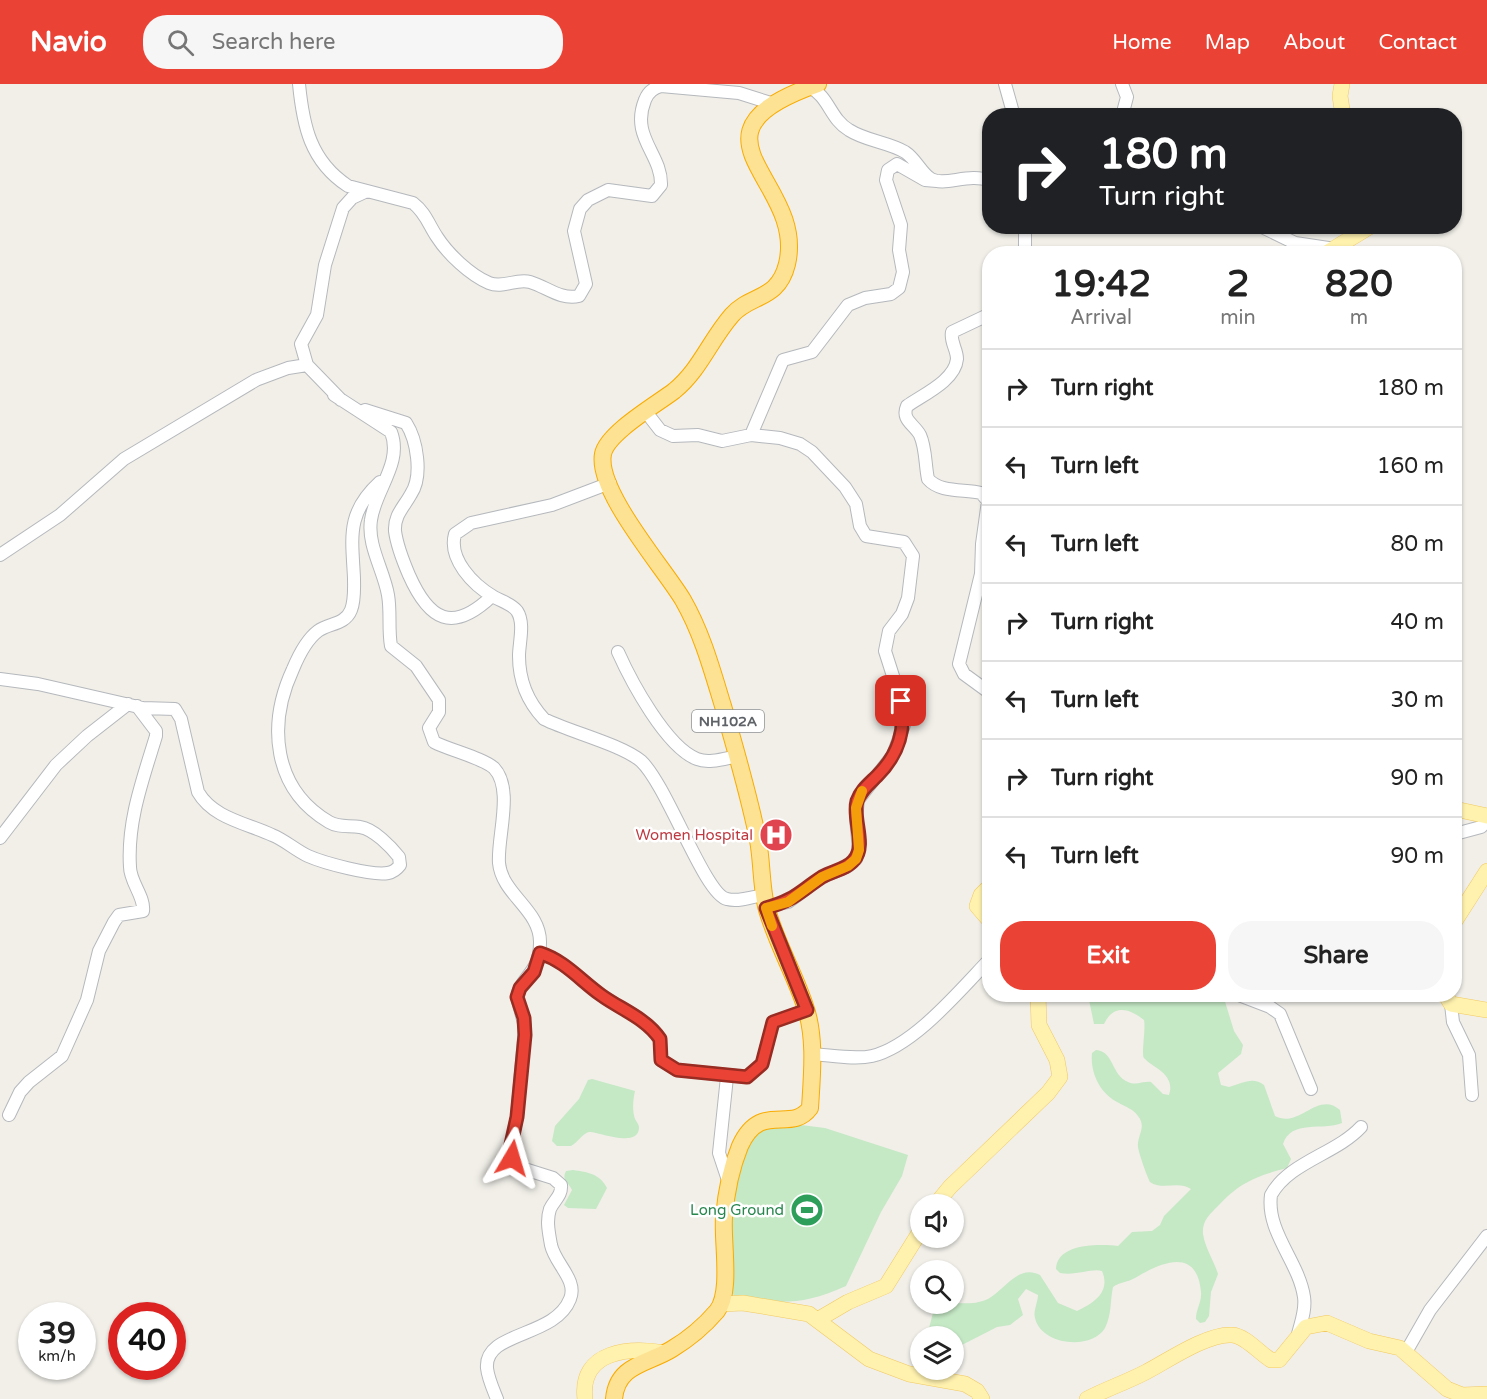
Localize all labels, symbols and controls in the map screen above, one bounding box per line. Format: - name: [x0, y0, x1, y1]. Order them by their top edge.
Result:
- search box: [143, 15, 563, 69]
- text: Navio: [30, 25, 107, 59]
- icon: search: [164, 26, 197, 59]
- text: Search here: [212, 29, 336, 55]
- text: Home: [1112, 30, 1172, 55]
- text: Map: [1205, 30, 1250, 55]
- text: About: [1283, 30, 1345, 55]
- text: Contact: [1378, 30, 1457, 55]
- text: 180 m: [1099, 129, 1228, 180]
- icon: right: [1000, 132, 1078, 210]
- text: Turn right: [1099, 180, 1225, 213]
- text: 19:42: [1051, 263, 1151, 306]
- text: 2: [1227, 263, 1249, 306]
- text: 820: [1325, 263, 1393, 306]
- text: Arrival: [1070, 306, 1132, 330]
- text: min: [1220, 306, 1256, 330]
- text: m: [1350, 306, 1368, 330]
- icon: right: [1000, 372, 1033, 405]
- text: Turn right: [1051, 375, 1153, 401]
- text: 180 m: [1377, 375, 1444, 401]
- icon: left: [1000, 450, 1033, 483]
- text: Turn left: [1051, 453, 1139, 479]
- text: 160 m: [1377, 453, 1444, 479]
- icon: left: [1000, 528, 1033, 561]
- text: Turn left: [1051, 531, 1139, 557]
- text: 80 m: [1390, 531, 1444, 557]
- icon: right: [1000, 606, 1033, 639]
- text: Turn right: [1051, 609, 1153, 635]
- text: 40 m: [1390, 609, 1444, 635]
- pin: [875, 675, 926, 726]
- icon: arrive: [884, 684, 917, 717]
- icon: left: [1000, 684, 1033, 717]
- text: Turn left: [1051, 687, 1139, 713]
- text: 30 m: [1390, 687, 1444, 713]
- road number: NH102A: [692, 710, 764, 732]
- icon: right: [1000, 762, 1033, 795]
- text: Turn right: [1051, 765, 1153, 791]
- text: 90 m: [1390, 765, 1444, 791]
- hospital icon: Women Hospital: [758, 817, 794, 853]
- place label: Women Hospital: [636, 826, 753, 844]
- icon: left: [1000, 840, 1033, 873]
- text: Turn left: [1051, 843, 1139, 869]
- text: 90 m: [1390, 843, 1444, 869]
- button: Exit: [1000, 921, 1216, 990]
- button: Share: [1228, 921, 1444, 990]
- position arrow: [480, 1126, 544, 1190]
- sports icon: Long Ground: [789, 1192, 825, 1228]
- map controls: [910, 1194, 964, 1380]
- button: sound: [910, 1194, 964, 1248]
- place label: Long Ground: [690, 1201, 784, 1219]
- button: search: [910, 1260, 964, 1314]
- speed limit sign: 40: [108, 1302, 186, 1380]
- text: 39: [38, 1315, 76, 1352]
- button: layers: [910, 1326, 964, 1380]
- text: km/h: [38, 1347, 76, 1365]

